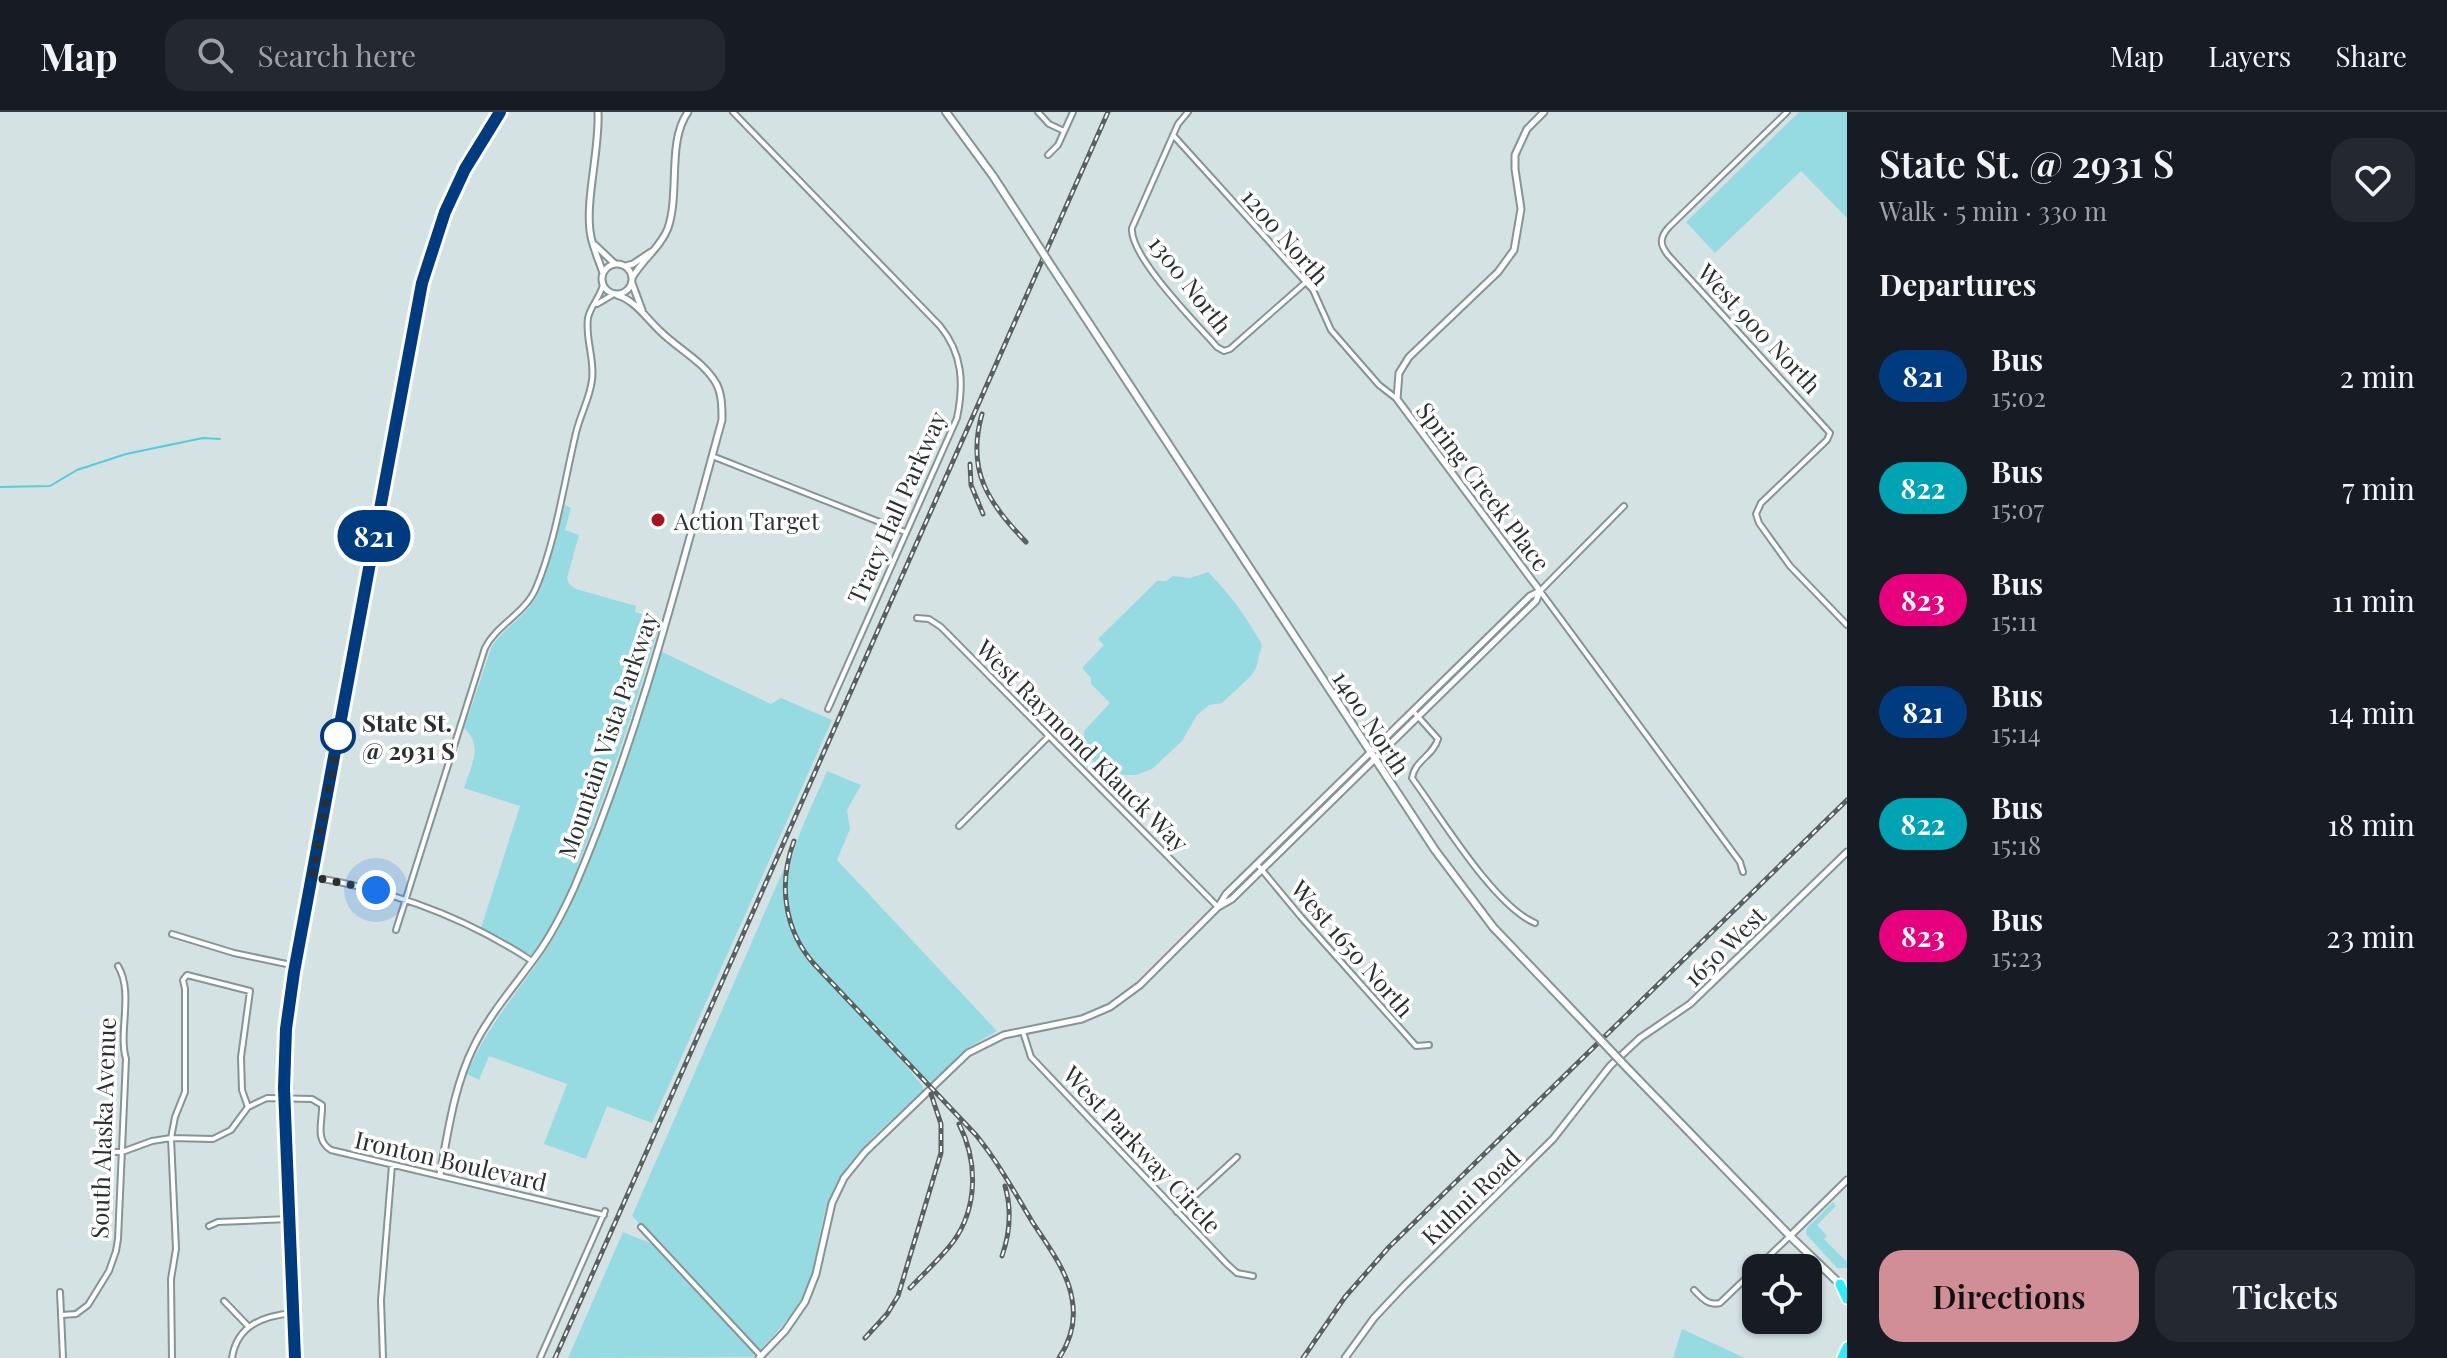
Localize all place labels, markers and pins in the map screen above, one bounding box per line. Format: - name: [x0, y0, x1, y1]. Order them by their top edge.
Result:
- place label: Action Target: [673, 504, 820, 536]
- marker: Action Target: [649, 511, 667, 529]
- place label: State St. @ 2931 S: [362, 706, 455, 766]
- marker: State St. @ 2931 S: [321, 719, 355, 753]

